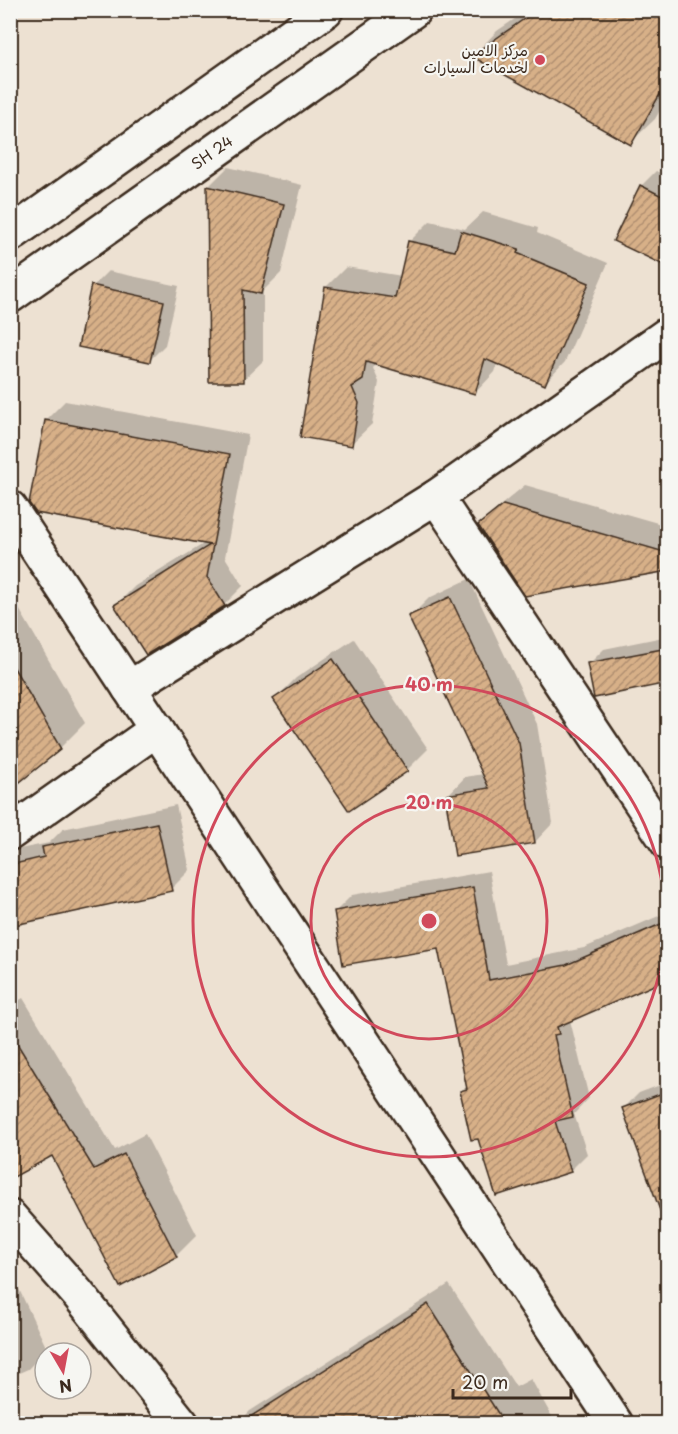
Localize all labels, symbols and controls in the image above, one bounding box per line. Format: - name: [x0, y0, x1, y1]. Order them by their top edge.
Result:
- place label: مركز الامين لخدمات السيارات: [424, 38, 528, 78]
- marker: مركز الامين لخدمات السيارات: [533, 53, 547, 67]
- street label: SH 24: [186, 129, 237, 174]
- text: 40 m: [405, 670, 453, 697]
- text: 20 m: [406, 788, 452, 815]
- centre of rings: [419, 911, 439, 931]
- north arrow: [33, 1341, 93, 1401]
- scale bar: [453, 1362, 572, 1400]
- text: 20 m: [462, 1368, 508, 1395]
- text: N: [57, 1374, 74, 1400]

